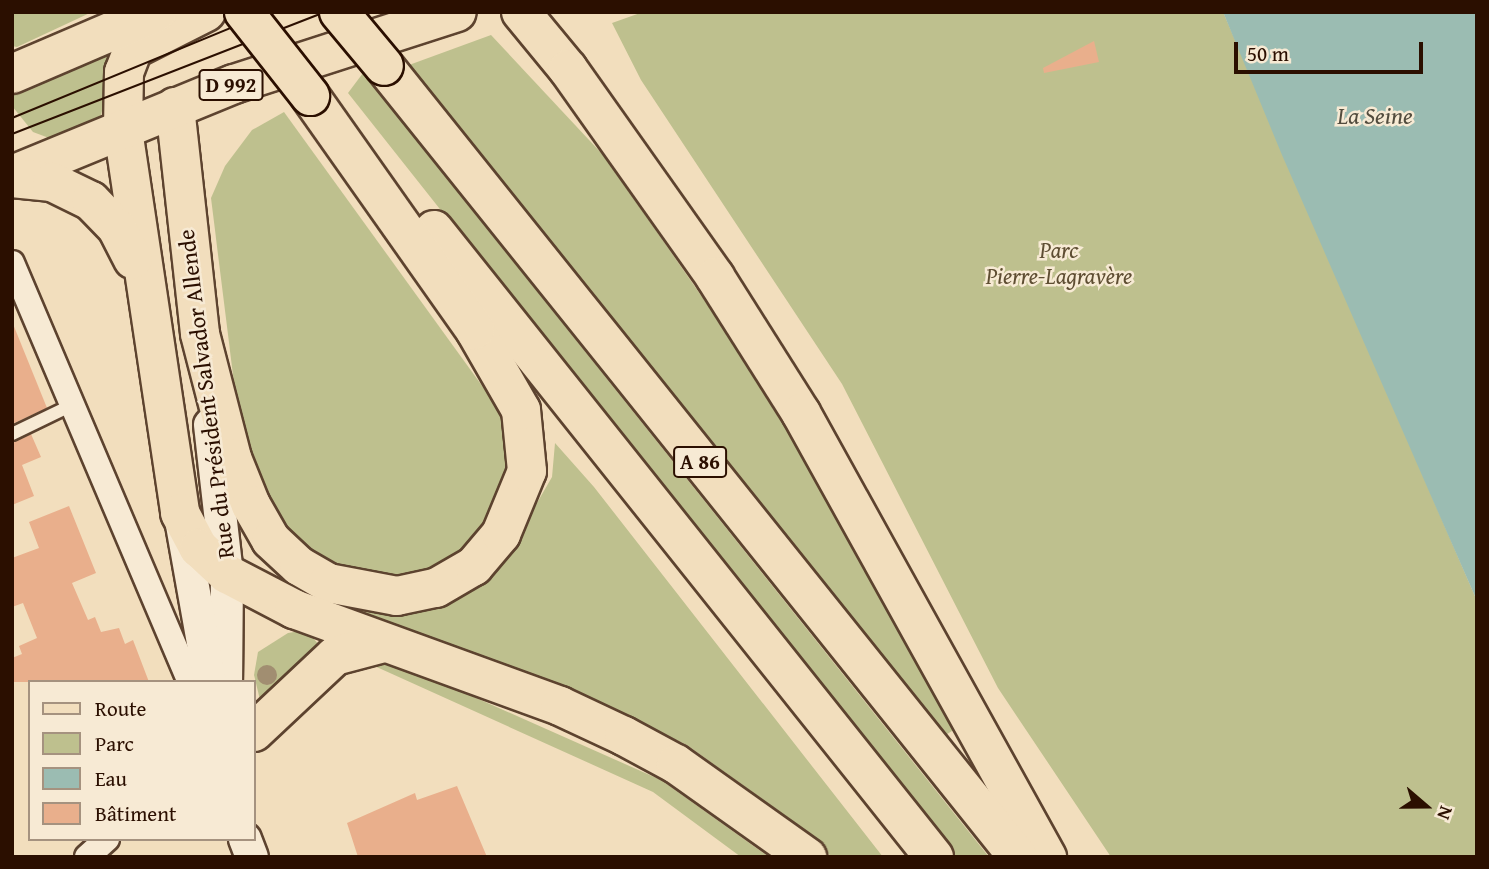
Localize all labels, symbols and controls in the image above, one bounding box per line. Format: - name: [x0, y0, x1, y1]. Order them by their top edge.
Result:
- scale bar: [1237, 28, 1426, 72]
- text: 50 m: [1247, 38, 1289, 69]
- road number: D 992: [198, 68, 264, 102]
- water label: La Seine: [1337, 102, 1413, 130]
- street label: Rue du Président Salvador Allende: [172, 228, 240, 560]
- park label: Parc Pierre-Lagravère: [986, 236, 1132, 290]
- road number: A 86: [672, 444, 728, 480]
- legend: [28, 680, 256, 841]
- text: Route: [95, 693, 146, 724]
- text: Parc: [95, 728, 134, 759]
- text: Eau: [95, 763, 127, 794]
- north arrow: [1391, 771, 1461, 841]
- text: Bâtiment: [95, 798, 176, 829]
- text: N: [1430, 802, 1461, 824]

